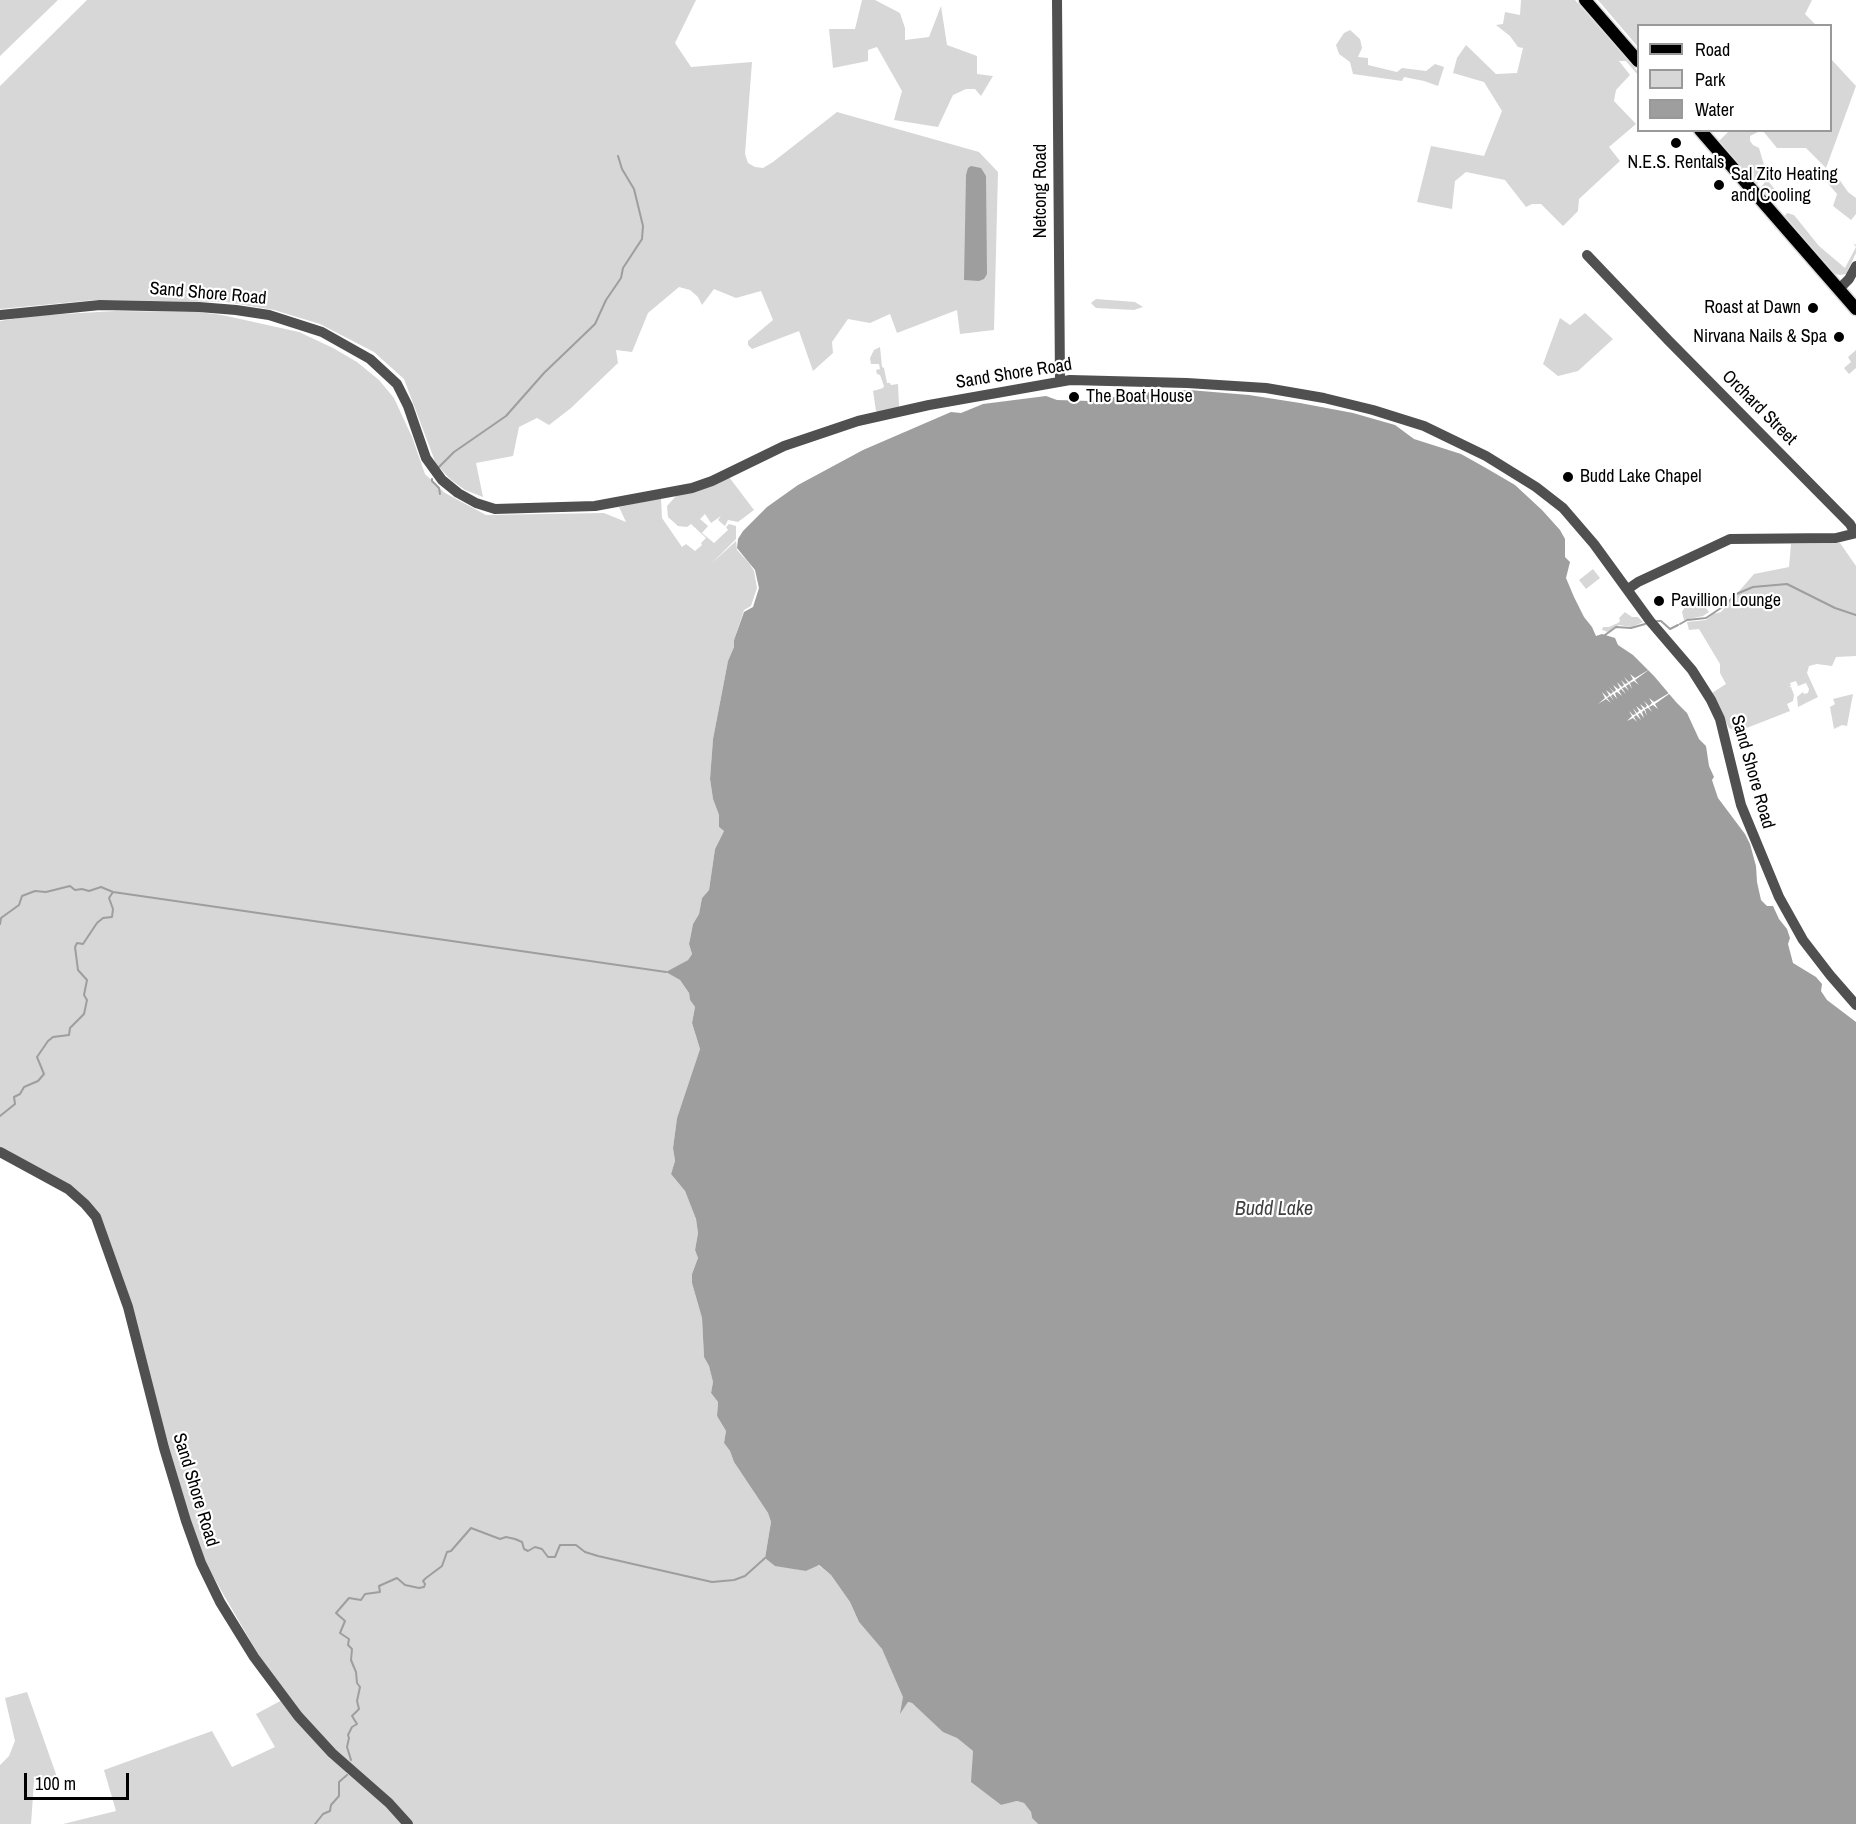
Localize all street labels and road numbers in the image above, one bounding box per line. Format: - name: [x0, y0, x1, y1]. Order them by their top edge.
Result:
- street label: Netcong Road: [1030, 144, 1052, 238]
- street label: Sand Shore Road: [149, 278, 267, 310]
- street label: Sand Shore Road: [954, 354, 1074, 394]
- street label: Orchard Street: [1717, 366, 1801, 450]
- street label: Sand Shore Road: [1725, 713, 1779, 831]
- street label: Sand Shore Road: [168, 1431, 222, 1549]

